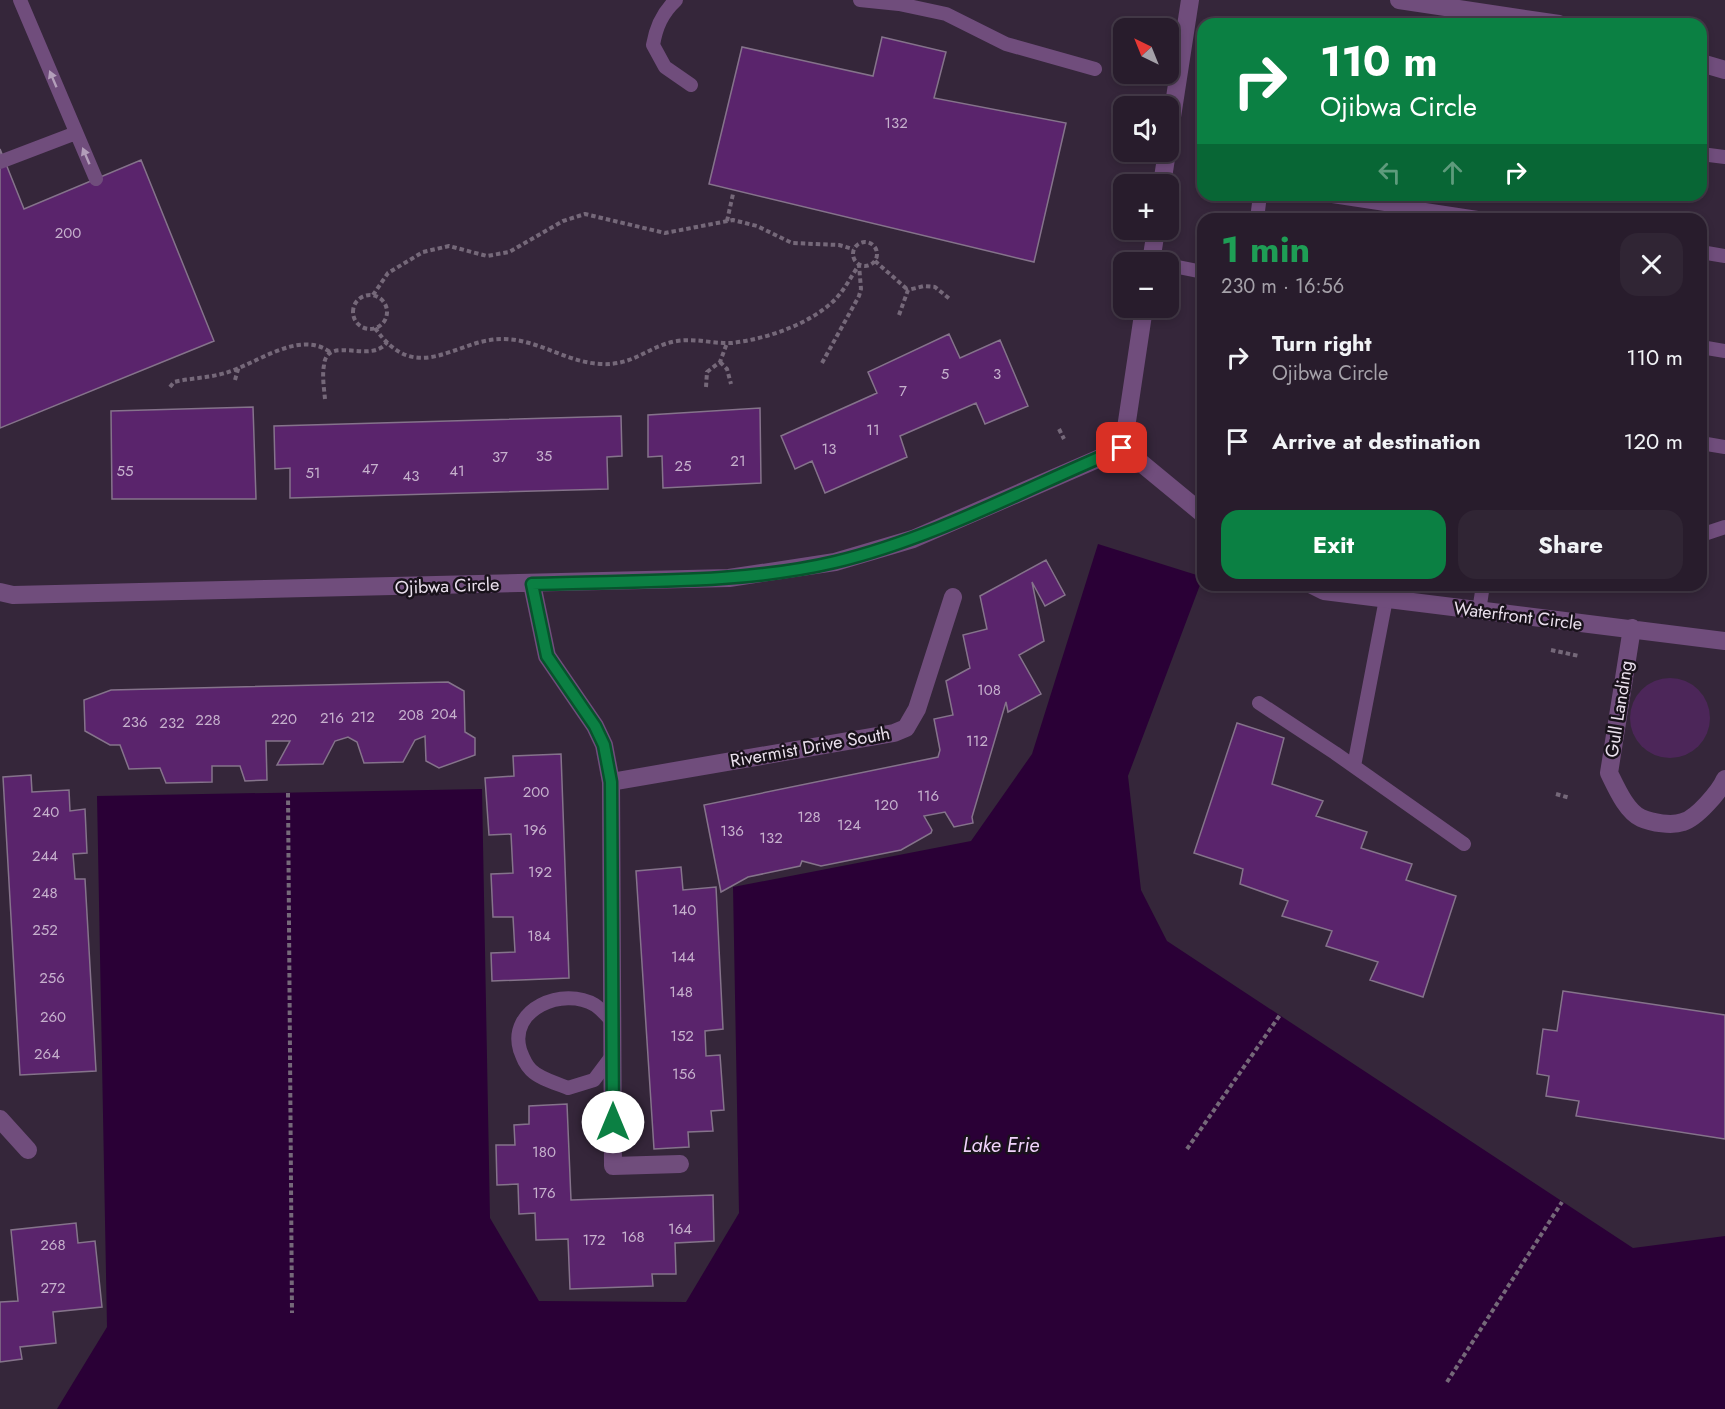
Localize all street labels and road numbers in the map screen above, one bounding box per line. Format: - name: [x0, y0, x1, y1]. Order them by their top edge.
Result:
- street label: Ojibwa Circle: [394, 571, 500, 601]
- street label: Waterfront Circle: [1452, 595, 1584, 637]
- street label: Gull Landing: [1598, 659, 1640, 759]
- street label: Rivermist Drive South: [728, 720, 892, 774]

